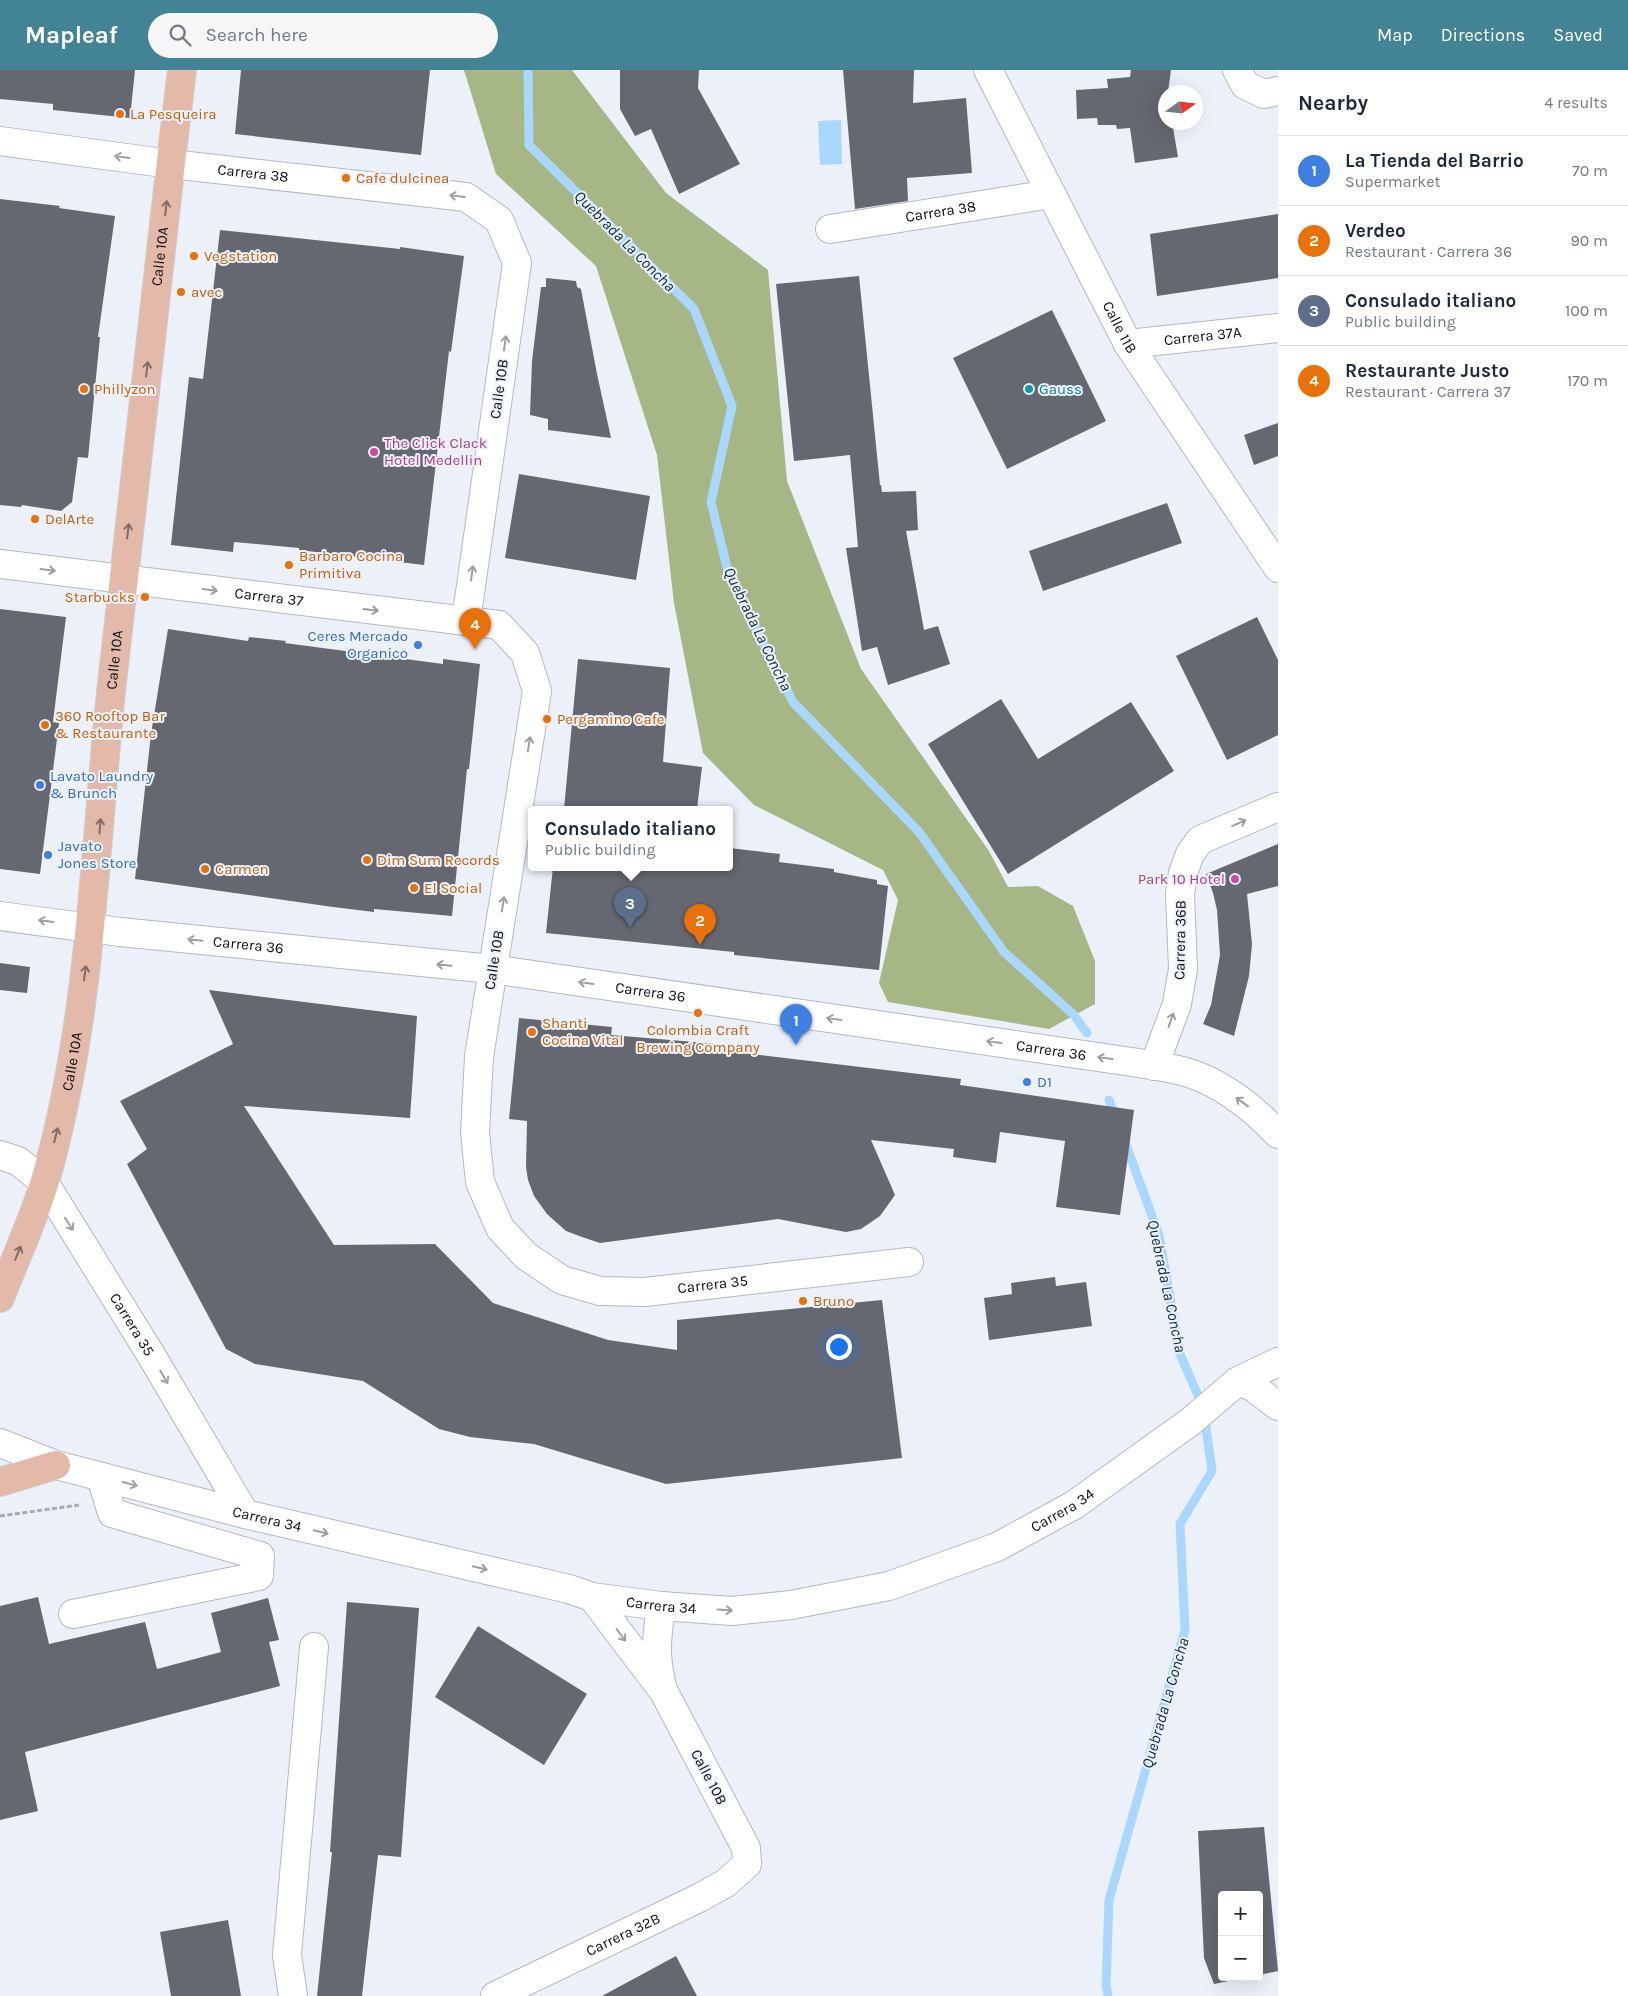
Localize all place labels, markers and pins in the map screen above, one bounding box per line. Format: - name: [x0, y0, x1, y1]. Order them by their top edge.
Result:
- place label: La Pesqueira: [130, 105, 216, 123]
- marker: La Pesqueira: [114, 108, 126, 120]
- place label: Cafe dulcinea: [356, 169, 449, 187]
- marker: Cafe dulcinea: [340, 172, 352, 184]
- place label: Vegstation: [204, 247, 277, 265]
- marker: Vegstation: [188, 250, 200, 262]
- place label: avec: [191, 283, 222, 301]
- marker: avec: [175, 286, 187, 298]
- place label: Phillyzon: [94, 380, 156, 398]
- place label: Gauss: [1039, 380, 1082, 398]
- marker: Phillyzon: [78, 383, 90, 395]
- marker: Gauss: [1023, 383, 1035, 395]
- place label: The Click Clack Hotel Medellin: [384, 434, 487, 469]
- marker: The Click Clack Hotel Medellin: [368, 446, 380, 458]
- place label: DelArte: [45, 510, 94, 528]
- marker: DelArte: [29, 513, 41, 525]
- place label: Barbaro Cocina Primitiva: [299, 547, 403, 582]
- marker: Barbaro Cocina Primitiva: [283, 559, 295, 571]
- place label: Starbucks: [65, 588, 135, 606]
- marker: Starbucks: [139, 591, 151, 603]
- pin: 4: [459, 608, 491, 649]
- place label: Ceres Mercado Organico: [308, 627, 408, 662]
- marker: Ceres Mercado Organico: [412, 639, 424, 651]
- place label: 360 Rooftop Bar & Restaurante: [55, 707, 165, 742]
- place label: Pergamino Cafe: [557, 710, 665, 728]
- marker: Pergamino Cafe: [541, 713, 553, 725]
- marker: 360 Rooftop Bar & Restaurante: [39, 719, 51, 731]
- place label: Lavato Laundry & Brunch: [50, 767, 153, 802]
- marker: Lavato Laundry & Brunch: [34, 779, 46, 791]
- place label: Javato Jones Store: [58, 837, 136, 872]
- marker: Javato Jones Store: [42, 849, 54, 861]
- place label: Dim Sum Records: [377, 851, 500, 869]
- marker: Dim Sum Records: [361, 854, 373, 866]
- place label: Carmen: [215, 860, 269, 878]
- marker: Carmen: [199, 863, 211, 875]
- place label: Park 10 Hotel: [1138, 870, 1225, 888]
- marker: Park 10 Hotel: [1229, 873, 1241, 885]
- place label: El Social: [424, 879, 482, 897]
- marker: El Social: [408, 882, 420, 894]
- pin: 3: [614, 887, 646, 928]
- pin: 2: [684, 904, 716, 945]
- pin: 1: [780, 1004, 812, 1045]
- marker: Colombia Craft Brewing Company: [692, 1007, 704, 1019]
- place label: Shanti Cocina Vital: [542, 1014, 623, 1049]
- place label: Colombia Craft Brewing Company: [636, 1021, 760, 1056]
- marker: Shanti Cocina Vital: [526, 1026, 538, 1038]
- place label: D1: [1037, 1073, 1052, 1091]
- marker: D1: [1021, 1076, 1033, 1088]
- place label: Bruno: [813, 1292, 854, 1310]
- marker: Bruno: [797, 1295, 809, 1307]

